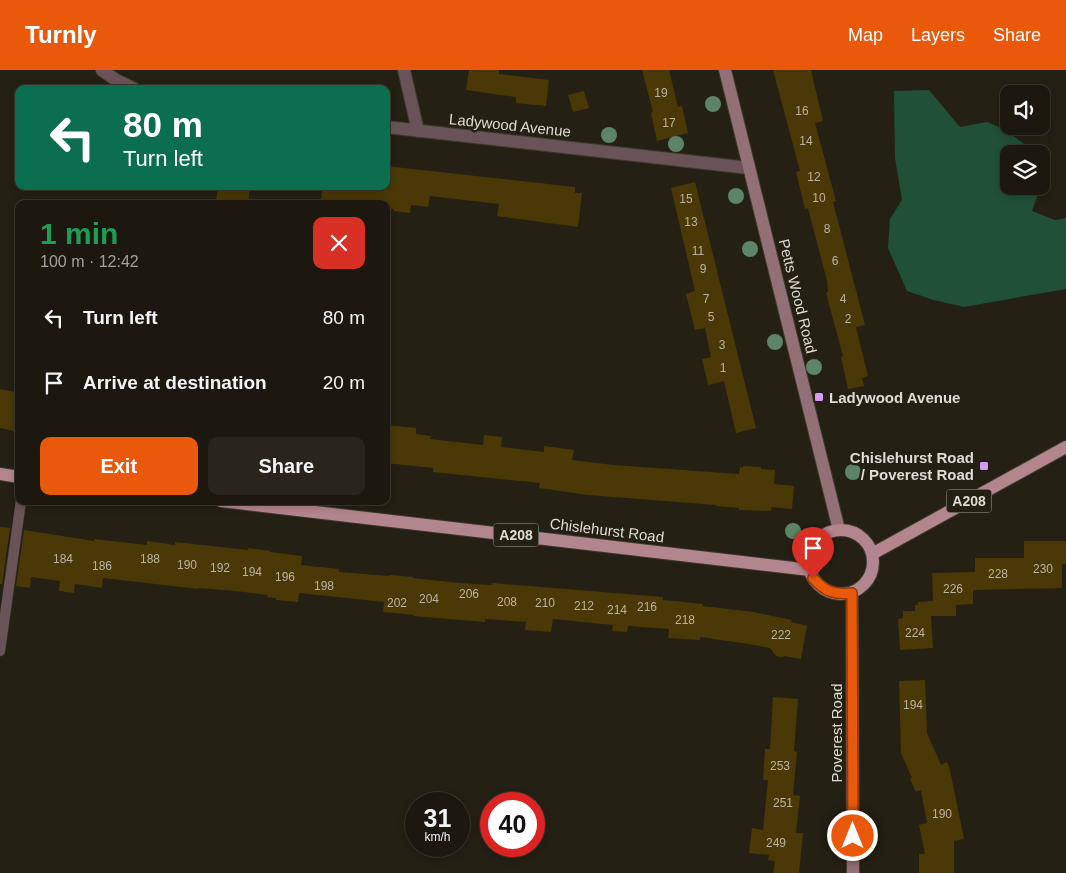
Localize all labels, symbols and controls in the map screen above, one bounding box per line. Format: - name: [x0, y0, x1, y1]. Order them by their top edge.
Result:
- text: Turnly: [25, 21, 97, 48]
- text: Map: [848, 25, 883, 45]
- text: Layers: [911, 25, 965, 45]
- text: Share: [993, 25, 1041, 45]
- map controls: [1000, 85, 1050, 195]
- button: sound: [1000, 85, 1050, 135]
- house number: 19: [654, 86, 668, 100]
- house number: 16: [795, 104, 809, 118]
- icon: left: [40, 105, 105, 170]
- text: 80 m: [123, 105, 203, 144]
- street label: Ladywood Avenue: [448, 110, 572, 140]
- house number: 17: [662, 116, 676, 130]
- house number: 14: [799, 134, 813, 148]
- button: layers: [1000, 145, 1050, 195]
- text: Turn left: [123, 146, 203, 171]
- house number: 12: [807, 170, 821, 184]
- house number: 10: [812, 191, 826, 205]
- house number: 15: [679, 192, 693, 206]
- house number: 13: [684, 215, 698, 229]
- text: 1 min: [40, 217, 118, 250]
- button: close: [313, 217, 365, 269]
- house number: 8: [824, 222, 831, 236]
- street label: Petts Wood Road: [776, 237, 820, 355]
- house number: 11: [692, 244, 705, 258]
- text: 100 m · 12:42: [40, 253, 139, 270]
- house number: 6: [832, 254, 839, 268]
- house number: 9: [700, 262, 707, 276]
- house number: 7: [703, 292, 710, 306]
- house number: 4: [840, 292, 847, 306]
- icon: left: [40, 304, 68, 332]
- text: Turn left: [83, 307, 158, 328]
- text: 80 m: [323, 307, 365, 328]
- house number: 5: [708, 310, 715, 324]
- house number: 2: [845, 312, 852, 326]
- house number: 3: [719, 338, 726, 352]
- house number: 1: [720, 361, 727, 375]
- icon: arrive: [40, 369, 68, 397]
- text: Arrive at destination: [83, 372, 267, 393]
- text: 20 m: [323, 372, 365, 393]
- place label: Ladywood Avenue: [829, 389, 960, 406]
- marker: Ladywood Avenue: [813, 391, 825, 403]
- button: Exit: [40, 437, 198, 495]
- button: Share: [208, 437, 365, 495]
- place label: Chislehurst Road / Poverest Road: [850, 449, 974, 483]
- marker: Chislehurst Road / Poverest Road: [978, 460, 990, 472]
- road number: A208: [946, 490, 992, 512]
- street label: Chislehurst Road: [549, 515, 665, 545]
- road number: A208: [494, 524, 538, 546]
- pin: [792, 527, 834, 578]
- icon: arrive: [799, 534, 827, 562]
- house number: 184: [53, 552, 73, 566]
- house number: 188: [140, 552, 160, 566]
- house number: 190: [177, 558, 197, 572]
- house number: 186: [92, 559, 112, 573]
- house number: 192: [210, 561, 230, 575]
- house number: 230: [1033, 562, 1053, 576]
- house number: 194: [242, 565, 262, 579]
- house number: 228: [988, 567, 1008, 581]
- house number: 196: [275, 570, 295, 584]
- house number: 198: [314, 579, 334, 593]
- house number: 226: [943, 582, 963, 596]
- house number: 206: [459, 587, 479, 601]
- house number: 204: [419, 592, 439, 606]
- house number: 208: [497, 595, 517, 609]
- house number: 202: [387, 596, 407, 610]
- house number: 210: [535, 596, 555, 610]
- house number: 212: [574, 599, 594, 613]
- house number: 216: [637, 600, 657, 614]
- house number: 214: [607, 603, 627, 617]
- house number: 218: [675, 613, 695, 627]
- house number: 224: [905, 626, 925, 640]
- house number: 222: [771, 628, 791, 642]
- street label: Poverest Road: [828, 683, 845, 783]
- house number: 194: [903, 698, 923, 712]
- house number: 253: [770, 759, 790, 773]
- speed limit sign: 40: [480, 792, 545, 857]
- house number: 251: [773, 796, 793, 810]
- text: 31: [424, 804, 451, 832]
- house number: 190: [932, 807, 952, 821]
- position arrow: [826, 809, 878, 861]
- text: km/h: [424, 830, 451, 844]
- house number: 249: [766, 836, 786, 850]

